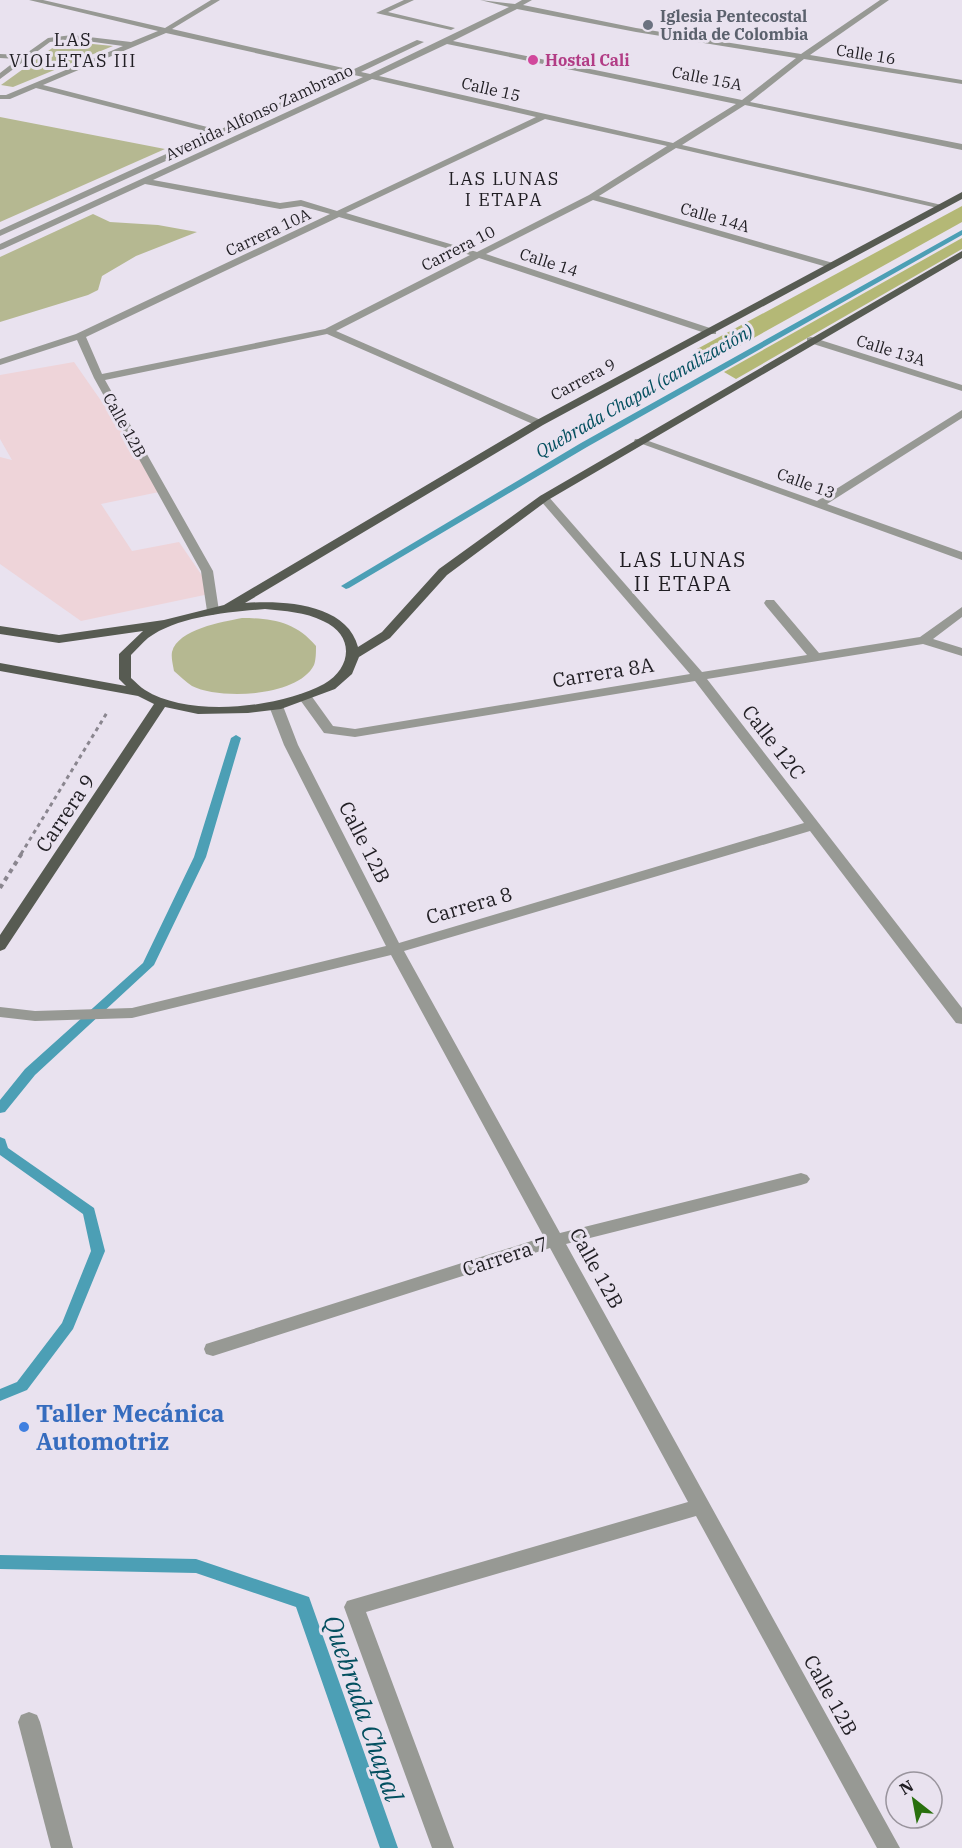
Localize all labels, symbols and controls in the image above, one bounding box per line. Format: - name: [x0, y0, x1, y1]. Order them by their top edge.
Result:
- place label: Iglesia Pentecostal Unida de Colombia: [660, 6, 808, 44]
- marker: Iglesia Pentecostal Unida de Colombia: [641, 18, 655, 32]
- district label: LAS VIOLETAS III: [9, 28, 137, 72]
- street label: Calle 16: [835, 39, 897, 69]
- place label: Hostal Cali: [545, 50, 630, 70]
- marker: Hostal Cali: [526, 53, 540, 67]
- street label: Avenida Alfonso Zambrano: [162, 60, 356, 164]
- street label: Calle 15A: [670, 61, 744, 95]
- street label: Calle 15: [459, 73, 523, 105]
- district label: LAS LUNAS I ETAPA: [448, 167, 560, 211]
- street label: Calle 14A: [678, 198, 752, 236]
- street label: Carrera 10A: [222, 204, 314, 260]
- street label: Carrera 10: [418, 221, 498, 275]
- street label: Calle 14: [517, 243, 581, 281]
- water label: Quebrada Chapal (canalización): [531, 319, 757, 463]
- street label: Calle 13A: [854, 330, 928, 370]
- street label: Carrera 9: [547, 354, 619, 404]
- street label: Calle 12B: [99, 389, 151, 461]
- street label: Calle 13: [774, 463, 838, 503]
- district label: LAS LUNAS II ETAPA: [619, 545, 747, 597]
- street label: Carrera 8A: [550, 651, 656, 693]
- street label: Calle 12C: [736, 699, 812, 785]
- street label: Carrera 9: [29, 769, 101, 857]
- street label: Calle 12B: [333, 796, 397, 888]
- street label: Carrera 8: [423, 880, 515, 930]
- street label: Calle 12B: [564, 1223, 630, 1313]
- street label: Carrera 7: [459, 1229, 551, 1283]
- place label: Taller Mecánica Automotriz: [36, 1397, 225, 1457]
- marker: Taller Mecánica Automotriz: [17, 1420, 31, 1434]
- water label: Quebrada Chapal: [316, 1610, 412, 1806]
- street label: Calle 12B: [798, 1650, 864, 1740]
- north arrow: [884, 1770, 944, 1830]
- text: N: [896, 1775, 917, 1799]

